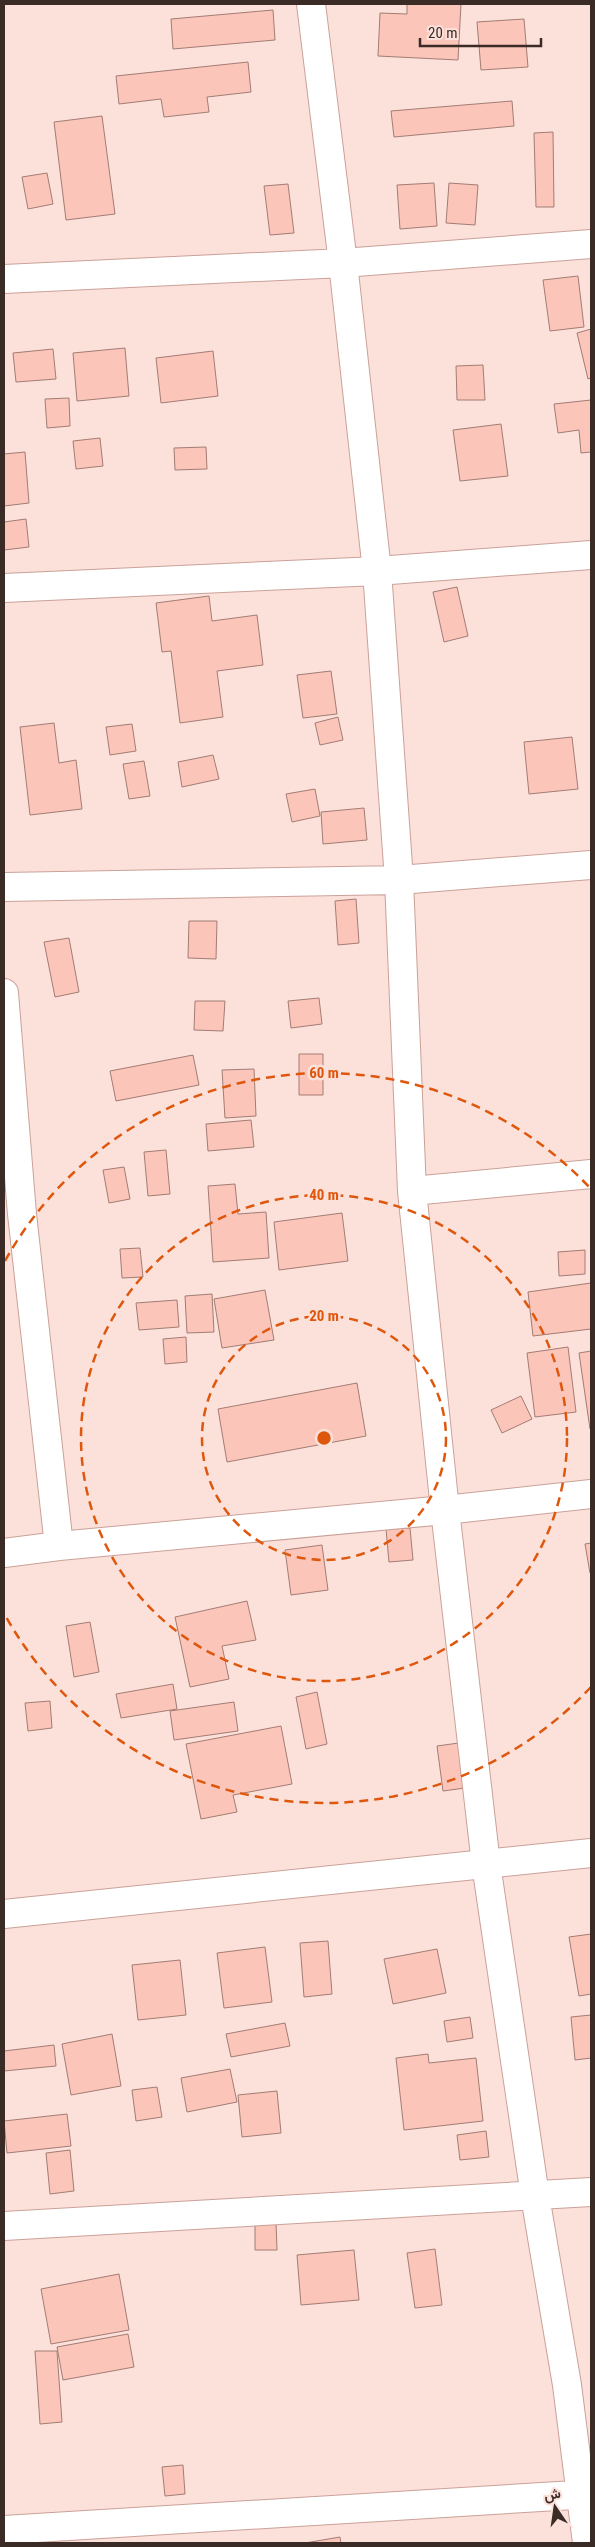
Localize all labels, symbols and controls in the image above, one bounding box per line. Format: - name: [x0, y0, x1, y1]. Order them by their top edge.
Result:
- scale bar: [420, 15, 541, 47]
- text: 20 m: [428, 24, 458, 42]
- text: 60 m: [309, 1064, 339, 1082]
- text: 40 m: [309, 1186, 339, 1204]
- text: 20 m: [309, 1307, 339, 1325]
- centre of rings: [315, 1429, 333, 1447]
- north arrow: [530, 2482, 580, 2532]
- text: ش: [542, 2485, 562, 2505]

